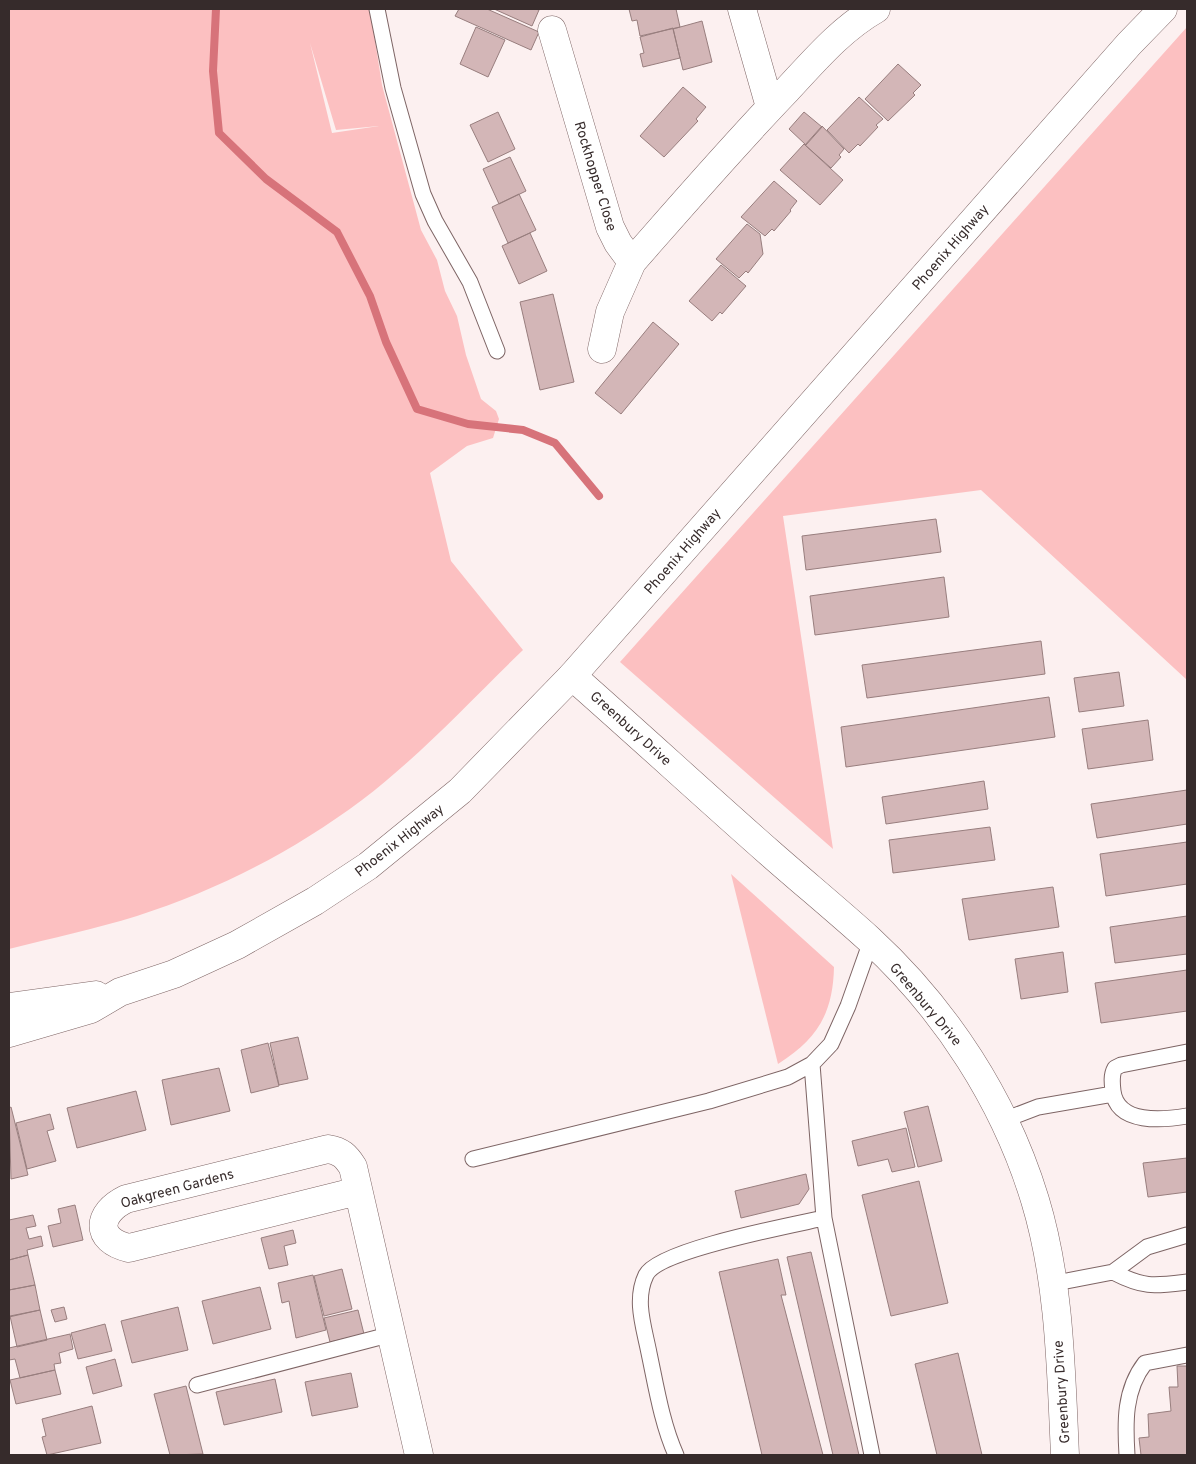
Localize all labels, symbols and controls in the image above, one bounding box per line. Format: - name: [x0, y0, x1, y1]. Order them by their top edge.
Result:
- street label: Rockhopper Close: [570, 119, 619, 233]
- street label: Phoenix Highway: [909, 202, 993, 294]
- street label: Phoenix Highway: [641, 506, 725, 598]
- street label: Greenbury Drive: [586, 688, 674, 770]
- street label: Phoenix Highway: [352, 801, 448, 881]
- street label: Greenbury Drive: [885, 960, 965, 1050]
- street label: Oakgreen Gardens: [119, 1166, 236, 1213]
- street label: Greenbury Drive: [1050, 1340, 1075, 1444]

